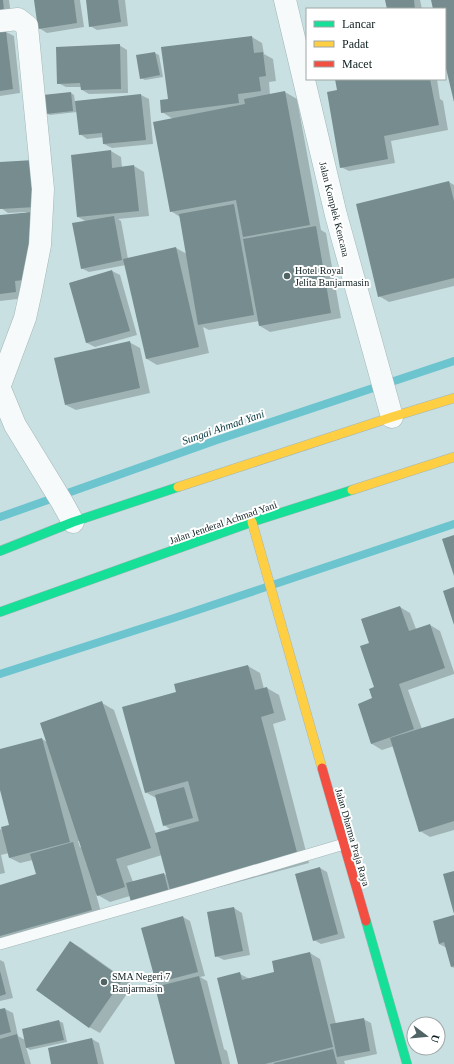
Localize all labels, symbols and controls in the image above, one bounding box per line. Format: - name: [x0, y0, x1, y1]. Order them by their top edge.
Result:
- legend: [306, 8, 446, 80]
- text: Lancar: [342, 17, 375, 31]
- text: Padat: [342, 37, 369, 51]
- text: Macet: [342, 57, 373, 71]
- street label: Jalan Komplek Kencana: [317, 160, 352, 258]
- place label: Hotel Royal Jelita Banjarmasin: [295, 265, 369, 288]
- marker: Hotel Royal Jelita Banjarmasin: [282, 271, 292, 281]
- water label: Sungai Ahmad Yani: [180, 407, 266, 447]
- street label: Jalan Jenderal Achmad Yani: [168, 499, 278, 546]
- street label: Jalan Dharma Praja Raya: [333, 787, 372, 888]
- place label: SMA Negeri 7 Banjarmasin: [112, 971, 170, 994]
- marker: SMA Negeri 7 Banjarmasin: [99, 977, 109, 987]
- north arrow: [406, 1016, 446, 1056]
- text: U: [429, 1033, 442, 1044]

